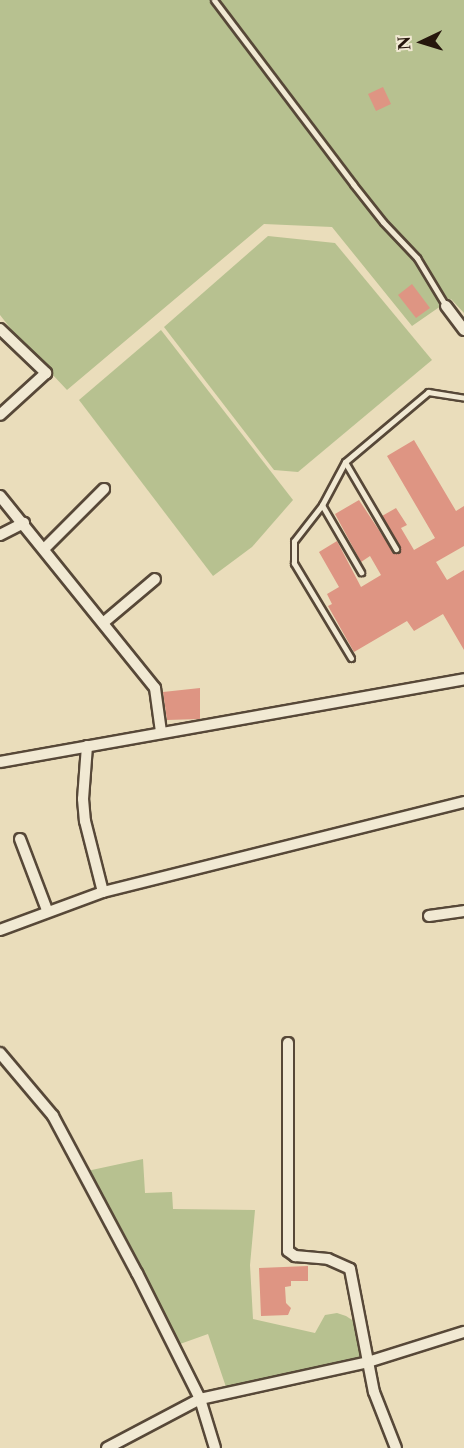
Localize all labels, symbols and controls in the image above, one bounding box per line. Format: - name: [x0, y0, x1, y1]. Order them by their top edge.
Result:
- north arrow: [392, 12, 452, 72]
- text: N: [394, 36, 415, 51]

